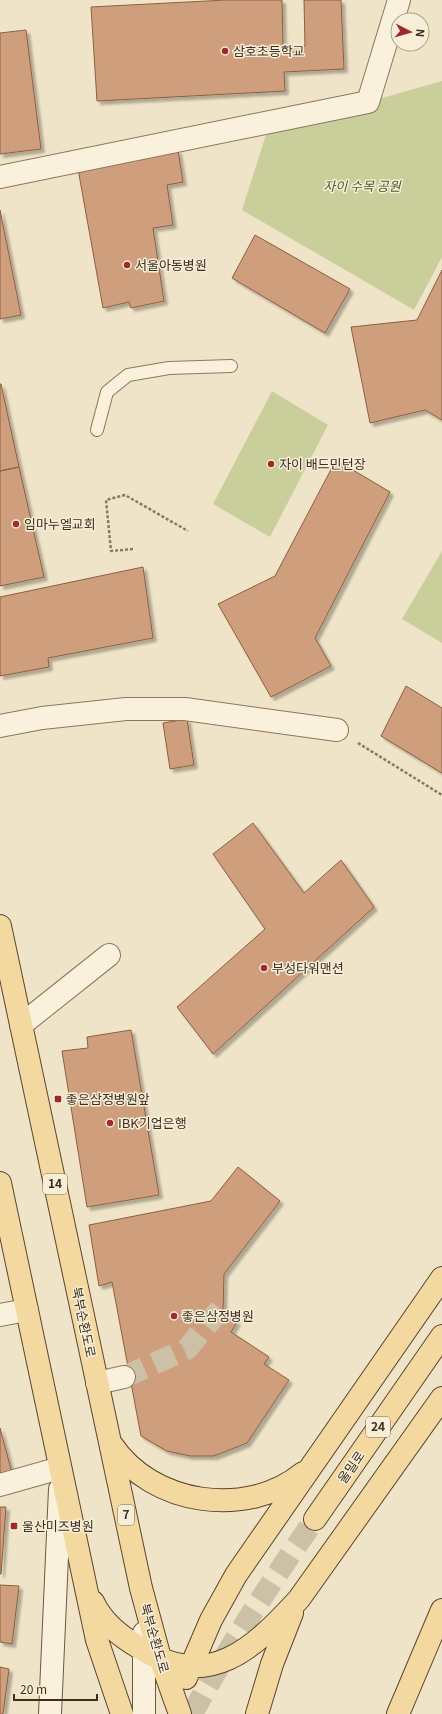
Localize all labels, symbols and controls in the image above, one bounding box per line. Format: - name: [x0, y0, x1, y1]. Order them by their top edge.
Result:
- north arrow: [390, 12, 430, 52]
- text: N: [413, 28, 429, 38]
- place label: 삼호초등학교: [233, 41, 305, 60]
- marker: 삼호초등학교: [220, 46, 230, 56]
- park label: 자이 수목 공원: [323, 176, 402, 195]
- place label: 서울아동병원: [135, 255, 207, 274]
- marker: 서울아동병원: [122, 260, 132, 270]
- place label: 자이 배드민턴장: [279, 454, 366, 473]
- marker: 자이 배드민턴장: [266, 459, 276, 469]
- place label: 임마누엘교회: [24, 514, 96, 533]
- marker: 임마누엘교회: [11, 519, 21, 529]
- place label: 부성타워맨션: [272, 958, 344, 977]
- marker: 부성타워맨션: [259, 963, 269, 973]
- place label: 좋은삼정병원앞: [66, 1089, 150, 1108]
- marker: 좋은삼정병원앞: [53, 1094, 63, 1104]
- place label: IBK기업은행: [118, 1113, 187, 1132]
- marker: IBK기업은행: [105, 1118, 115, 1128]
- road number: 14: [43, 1174, 67, 1194]
- street label: 북부순환도로: [68, 1285, 101, 1359]
- place label: 좋은삼정병원: [182, 1306, 254, 1325]
- marker: 좋은삼정병원: [169, 1311, 179, 1321]
- road number: 24: [366, 1417, 390, 1437]
- street label: 울밀로: [333, 1447, 369, 1487]
- road number: 7: [118, 1505, 134, 1525]
- place label: 울산미즈병원: [22, 1516, 94, 1535]
- marker: 울산미즈병원: [9, 1521, 19, 1531]
- street label: 북부순환도로: [136, 1601, 175, 1675]
- scale bar: [14, 1676, 97, 1702]
- text: 20 m: [20, 1680, 47, 1697]

